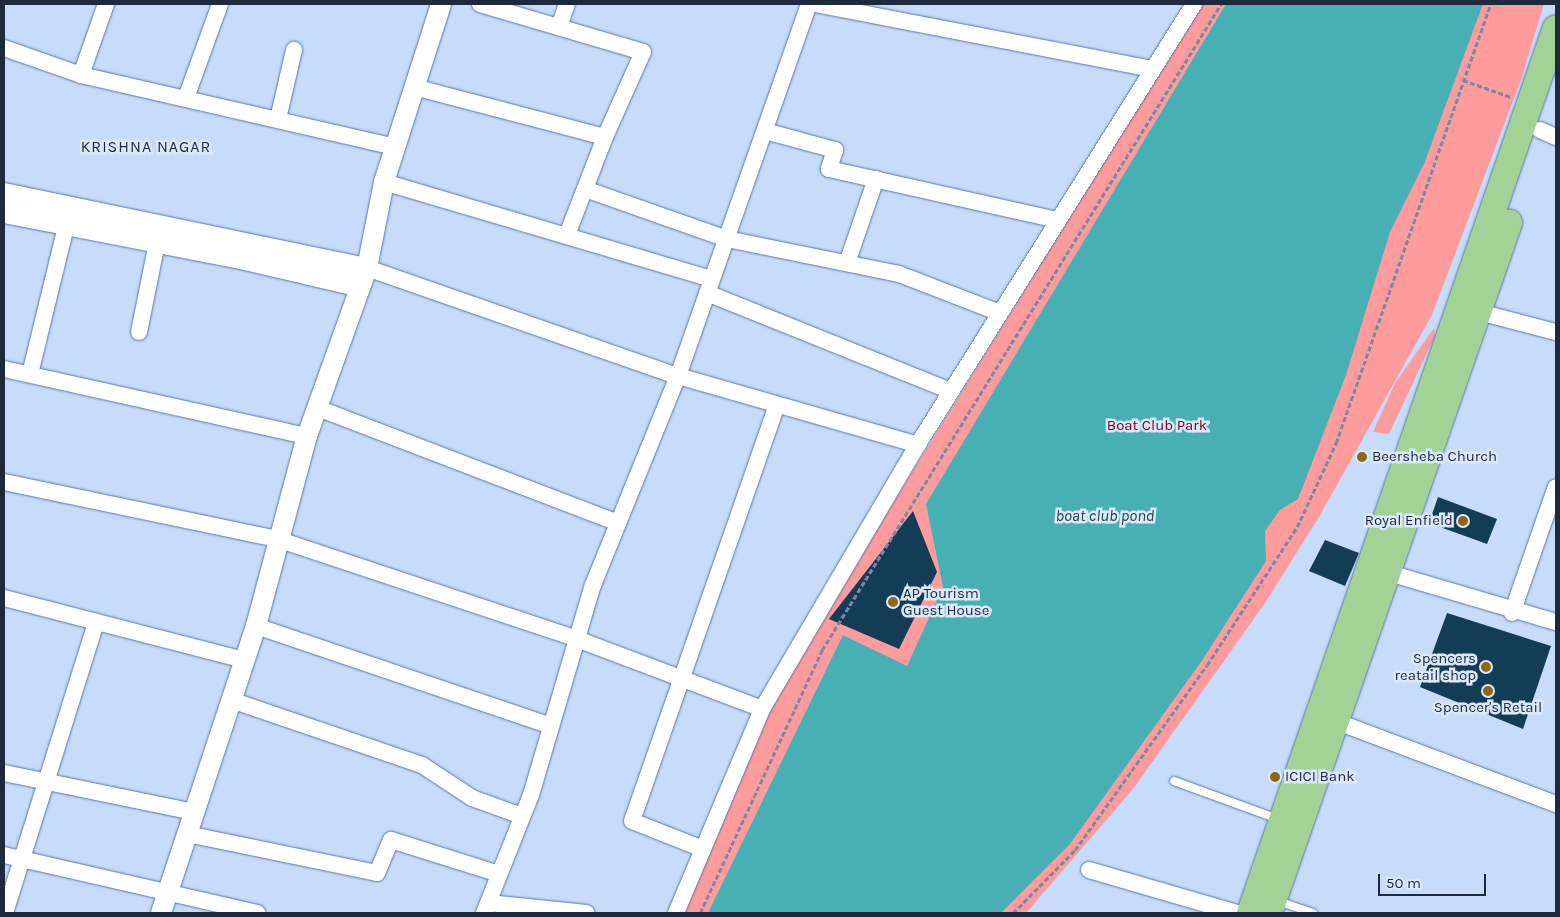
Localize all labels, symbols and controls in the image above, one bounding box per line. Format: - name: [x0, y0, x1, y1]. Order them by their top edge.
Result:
- district label: KRISHNA NAGAR: [79, 137, 213, 157]
- park label: Boat Club Park: [1107, 417, 1207, 435]
- place label: Beersheba Church: [1372, 448, 1497, 466]
- marker: Beersheba Church: [1356, 451, 1368, 463]
- water label: boat club pond: [1056, 506, 1154, 526]
- place label: Royal Enfield: [1365, 512, 1453, 530]
- marker: Royal Enfield: [1457, 515, 1469, 527]
- place label: AP Tourism Guest House: [903, 584, 989, 619]
- marker: AP Tourism Guest House: [887, 596, 899, 608]
- place label: Spencers reatail shop: [1395, 649, 1476, 684]
- marker: Spencers reatail shop: [1480, 661, 1492, 673]
- marker: Spencer's Retail: [1482, 685, 1494, 697]
- place label: Spencer's Retail: [1434, 699, 1542, 717]
- place label: ICICI Bank: [1285, 768, 1355, 786]
- marker: ICICI Bank: [1269, 771, 1281, 783]
- scale bar: [1380, 864, 1488, 896]
- text: 50 m: [1386, 874, 1421, 892]

